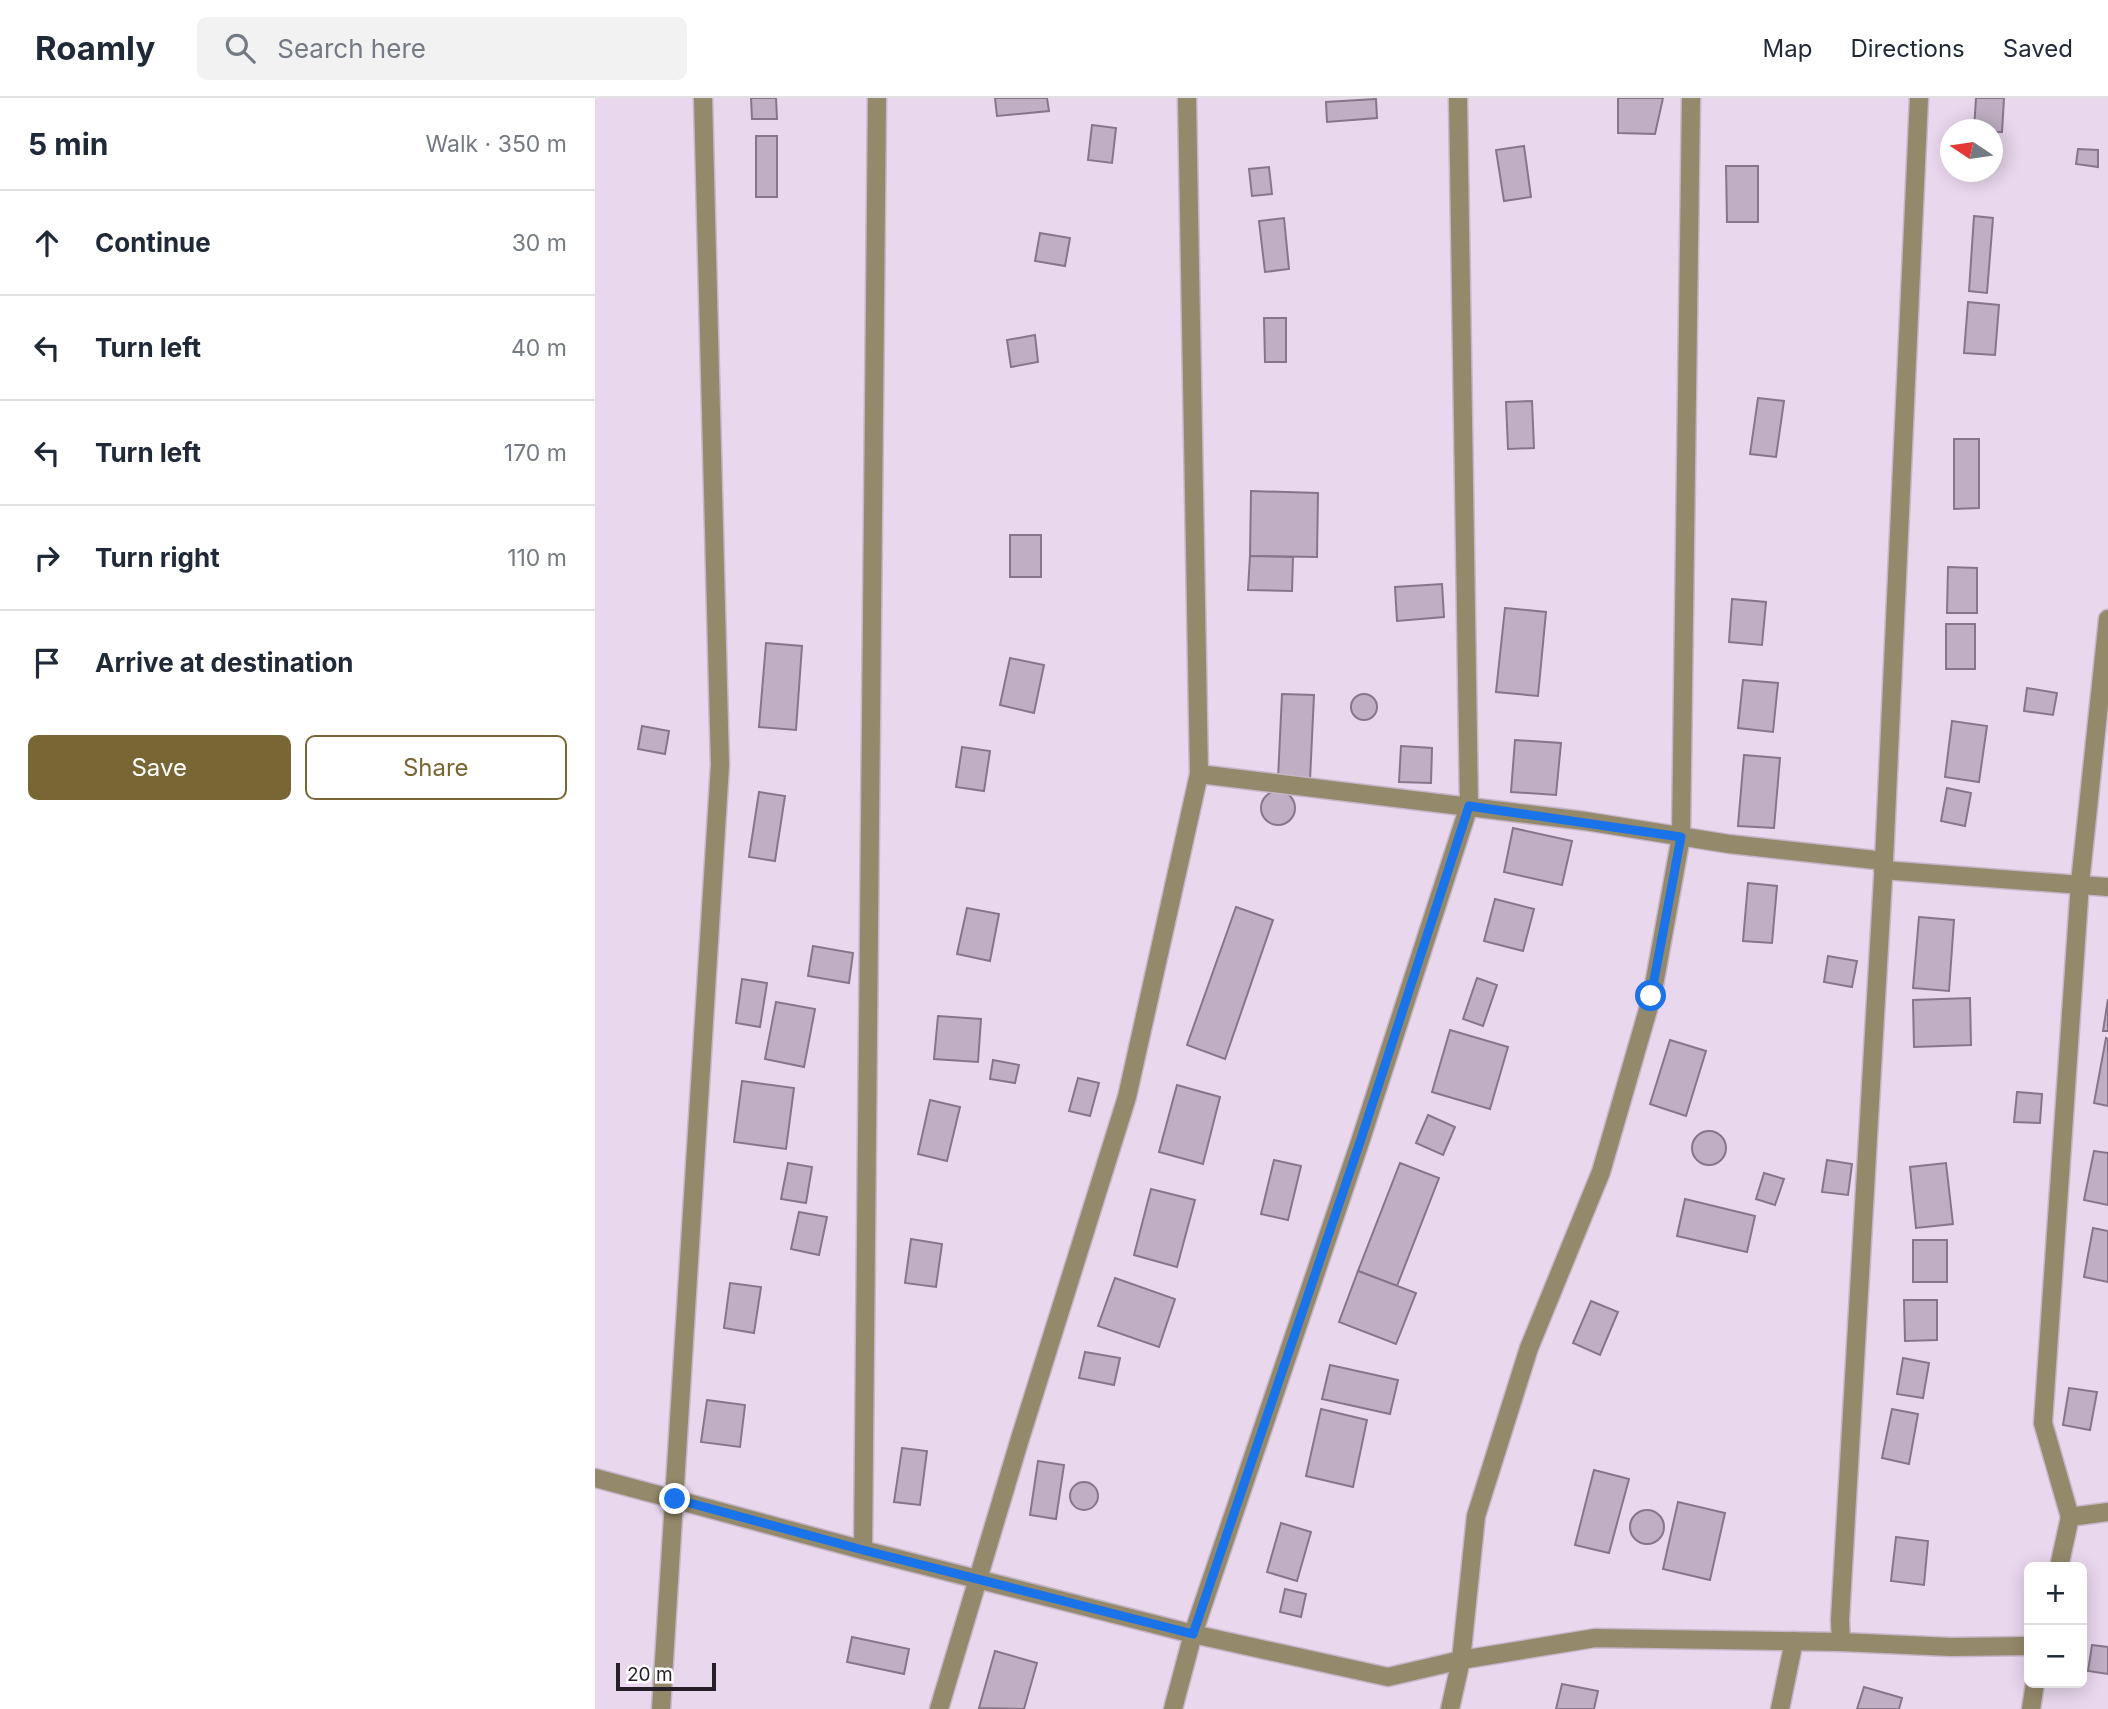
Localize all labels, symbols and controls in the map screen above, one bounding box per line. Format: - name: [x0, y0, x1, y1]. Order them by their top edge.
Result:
- search box: [197, 17, 687, 80]
- text: Roamly: [35, 28, 155, 68]
- icon: search: [221, 29, 259, 67]
- text: Search here: [277, 33, 426, 64]
- text: Map: [1763, 34, 1812, 63]
- text: Directions: [1850, 34, 1965, 63]
- text: Saved: [2003, 34, 2073, 63]
- north arrow: [1940, 119, 2003, 182]
- text: 5 min: [28, 126, 108, 162]
- text: Walk · 350 m: [426, 130, 567, 158]
- icon: ahead: [28, 224, 66, 262]
- text: Continue: [95, 227, 211, 258]
- text: 30 m: [512, 229, 567, 257]
- icon: left: [28, 329, 66, 367]
- text: Turn left: [95, 332, 201, 363]
- text: 40 m: [511, 334, 567, 362]
- icon: left: [28, 434, 66, 472]
- text: Turn left: [95, 437, 201, 468]
- text: 170 m: [504, 439, 567, 467]
- icon: right: [28, 539, 66, 577]
- text: Turn right: [95, 542, 220, 573]
- text: 110 m: [507, 544, 567, 572]
- icon: arrive: [28, 644, 66, 682]
- text: Arrive at destination: [95, 647, 354, 678]
- button: Save: [28, 735, 291, 800]
- button: Share: [305, 735, 567, 800]
- route start: [1635, 980, 1666, 1011]
- route end: [659, 1483, 690, 1514]
- map controls: [2024, 1562, 2087, 1688]
- button: +: [2024, 1562, 2087, 1625]
- button: −: [2024, 1625, 2087, 1688]
- scale bar: [616, 1660, 716, 1692]
- text: 20 m: [627, 1663, 673, 1686]

